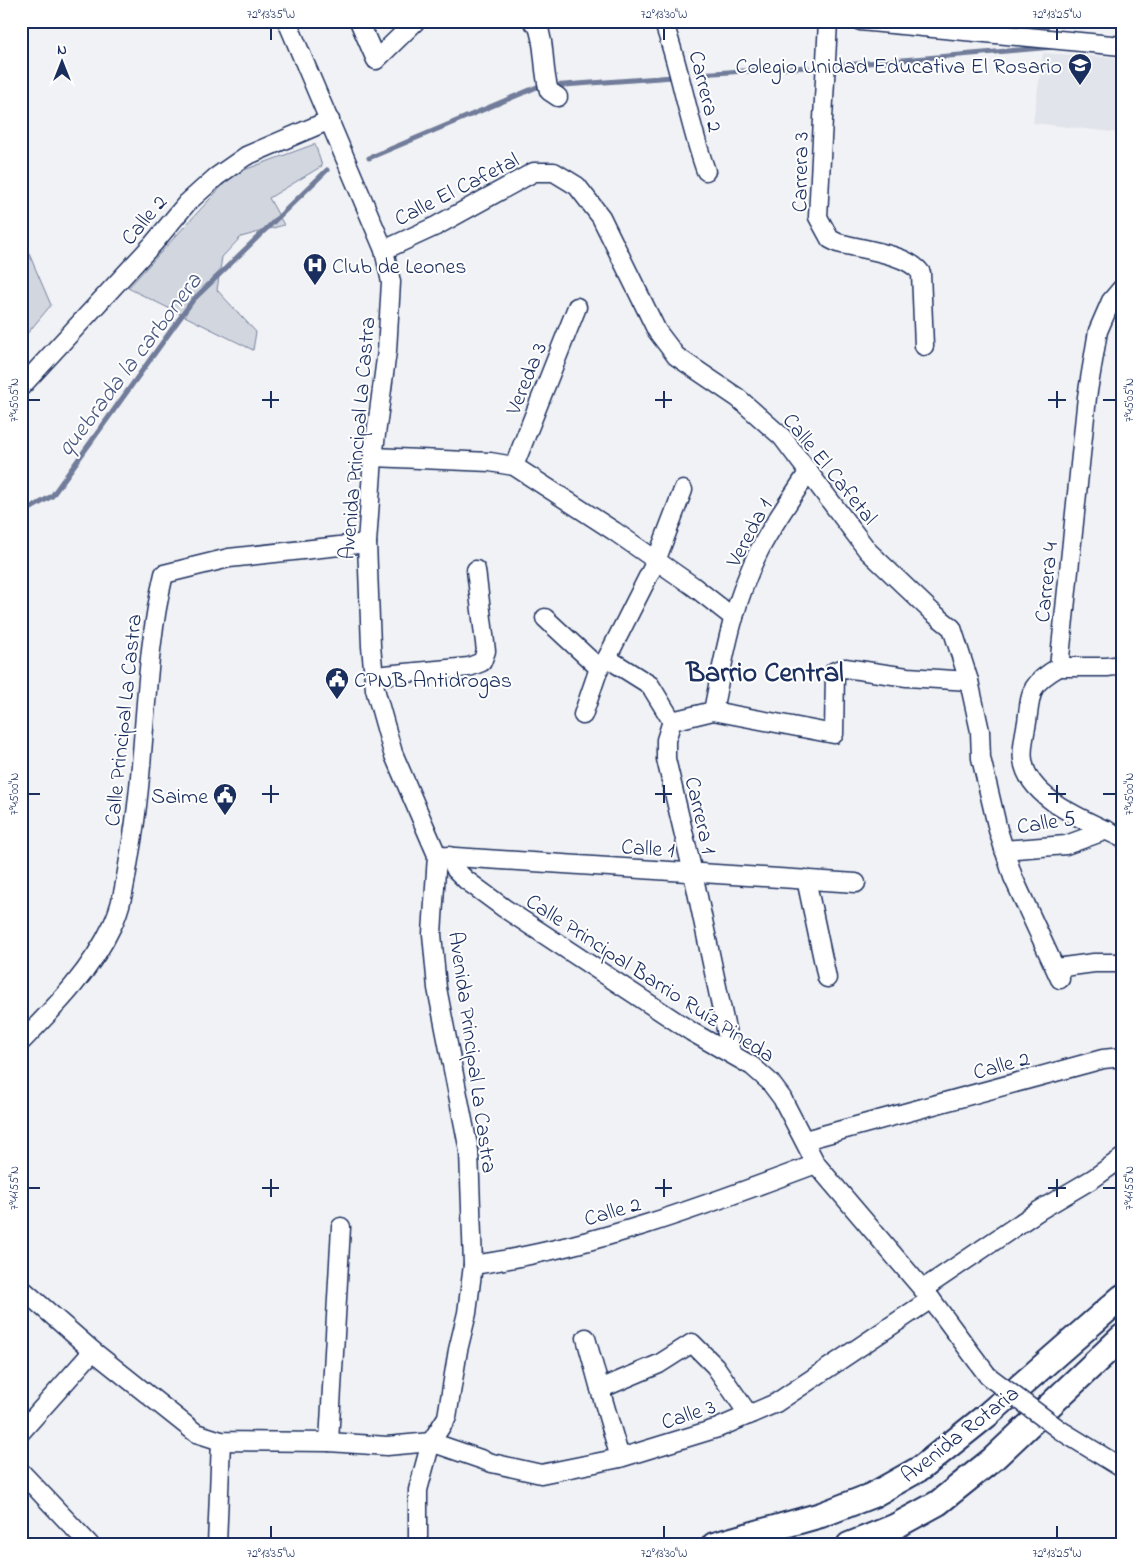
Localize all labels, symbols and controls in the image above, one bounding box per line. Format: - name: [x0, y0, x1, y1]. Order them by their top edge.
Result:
- text: 72°13'35"W: [247, 6, 295, 24]
- text: 72°13'30"W: [641, 6, 687, 24]
- text: 72°13'25"W: [1032, 6, 1082, 24]
- north arrow: [38, 38, 88, 88]
- text: N: [57, 40, 67, 61]
- street label: Carrera 2: [679, 48, 730, 136]
- place label: Colegio Unidad Educativa El Rosario: [735, 52, 1062, 85]
- school or university icon: Colegio Unidad Educativa El Rosario: [1067, 52, 1093, 86]
- street label: Carrera 3: [785, 131, 819, 213]
- street label: Calle El Cafetal: [389, 145, 525, 236]
- street label: Calle 2: [115, 189, 176, 253]
- hospital icon: Club de Leones: [302, 252, 328, 286]
- place label: Club de Leones: [332, 252, 466, 284]
- water label: quebrada la carbonera: [50, 265, 212, 465]
- street label: Avenida Principal La Castra: [332, 315, 386, 561]
- street label: Vereda 3: [498, 338, 557, 421]
- text: 7°45'05"N: [6, 378, 24, 422]
- text: 7°45'05"N: [1121, 378, 1139, 422]
- street label: Calle El Cafetal: [773, 407, 884, 533]
- street label: Vereda 1: [719, 493, 782, 574]
- street label: Carrera 4: [1028, 541, 1068, 624]
- street label: Calle Principal La Castra: [98, 613, 152, 828]
- district label: Barrio Central: [684, 654, 844, 695]
- public building icon: CPNB Antidrogas: [324, 666, 350, 700]
- place label: CPNB Antidrogas: [354, 666, 512, 699]
- text: 7°45'00"N: [6, 773, 24, 815]
- text: 7°45'00"N: [1121, 773, 1139, 815]
- street label: Carrera 1: [675, 774, 724, 858]
- place label: Saime: [151, 782, 208, 814]
- public building icon: Saime: [212, 782, 238, 816]
- street label: Calle 5: [1015, 804, 1078, 844]
- street label: Calle 1: [620, 832, 676, 868]
- street label: Calle Principal Barrio Ruíz Pineda: [518, 887, 780, 1072]
- street label: Avenida Principal La Castra: [438, 930, 504, 1175]
- street label: Calle 2: [970, 1044, 1034, 1090]
- text: 7°44'55"N: [6, 1166, 24, 1210]
- text: 7°44'55"N: [1121, 1166, 1139, 1210]
- street label: Calle 2: [581, 1190, 645, 1236]
- street label: Avenida Rotaria: [895, 1379, 1027, 1492]
- street label: Calle 3: [657, 1392, 720, 1440]
- text: 72°13'35"W: [247, 1545, 295, 1563]
- text: 72°13'30"W: [641, 1545, 687, 1563]
- text: 72°13'25"W: [1032, 1545, 1082, 1563]

